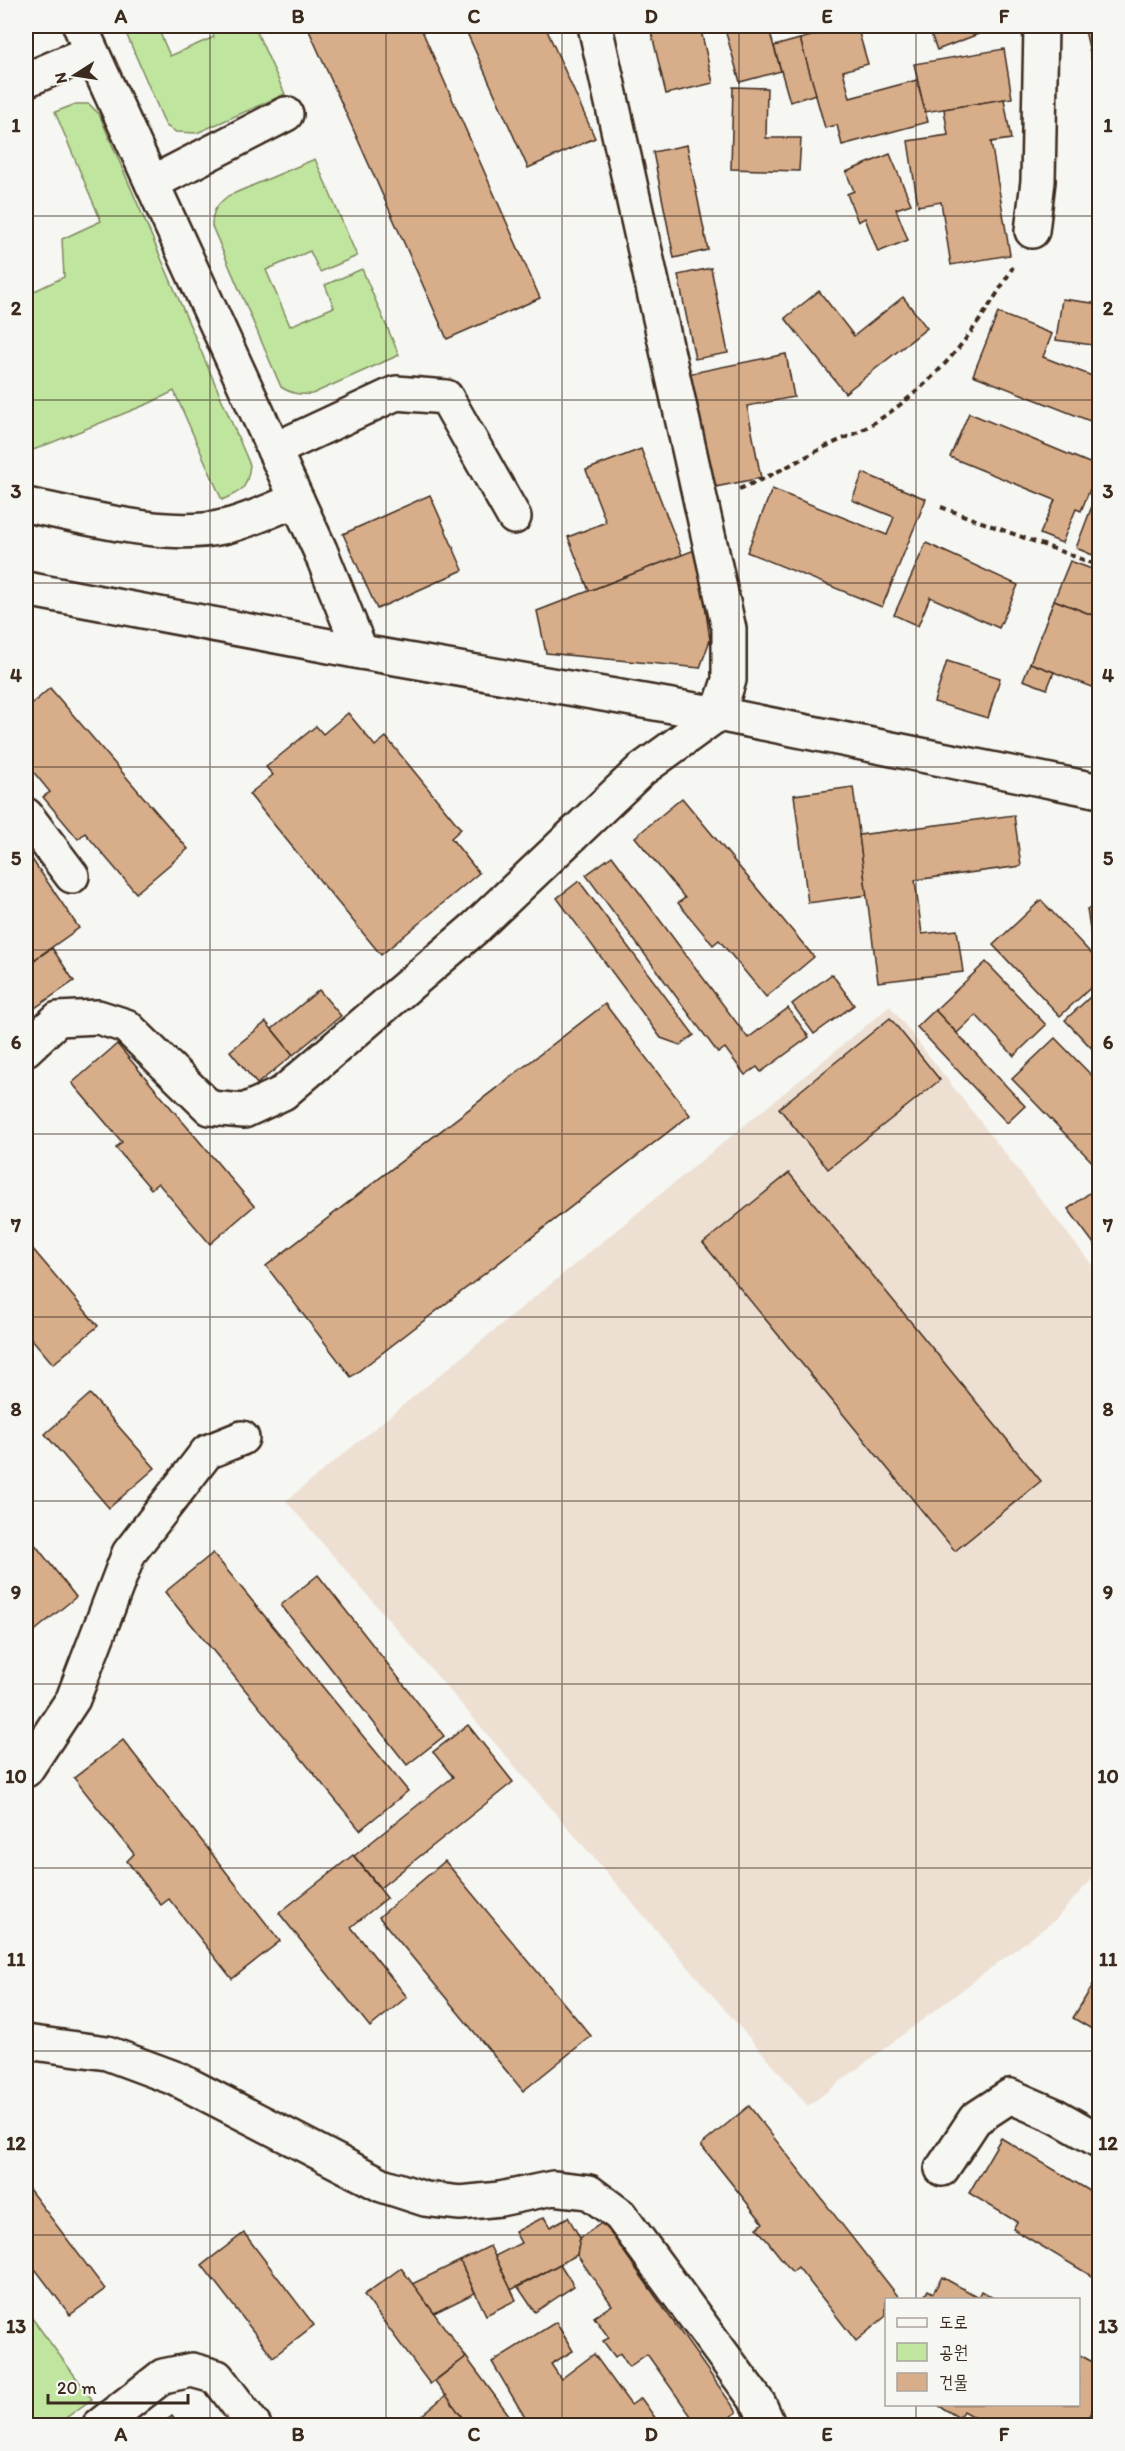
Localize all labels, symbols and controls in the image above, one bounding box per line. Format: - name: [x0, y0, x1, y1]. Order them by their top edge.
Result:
- text: A: [114, 4, 128, 28]
- text: B: [292, 4, 305, 28]
- text: C: [468, 4, 481, 28]
- text: D: [644, 4, 658, 28]
- text: E: [821, 4, 833, 28]
- text: F: [999, 4, 1010, 28]
- north arrow: [45, 45, 105, 105]
- text: N: [50, 71, 71, 85]
- text: 1: [11, 113, 21, 137]
- text: 1: [1103, 113, 1113, 137]
- text: 2: [11, 296, 22, 320]
- text: 2: [1103, 296, 1114, 320]
- text: 3: [11, 479, 22, 503]
- text: 3: [1103, 479, 1114, 503]
- text: 4: [10, 663, 22, 687]
- text: 4: [1102, 663, 1114, 687]
- text: 5: [11, 846, 22, 870]
- text: 5: [1103, 846, 1114, 870]
- text: 6: [11, 1030, 22, 1054]
- text: 6: [1103, 1030, 1114, 1054]
- text: 7: [10, 1213, 21, 1237]
- text: 7: [1102, 1213, 1113, 1237]
- text: 8: [11, 1397, 22, 1421]
- text: 8: [1103, 1397, 1114, 1421]
- text: 9: [11, 1580, 21, 1604]
- text: 9: [1103, 1580, 1113, 1604]
- text: 10: [5, 1764, 27, 1788]
- text: 10: [1097, 1764, 1119, 1788]
- text: 11: [7, 1947, 26, 1971]
- text: 11: [1099, 1947, 1118, 1971]
- text: 12: [6, 2131, 26, 2155]
- text: 12: [1098, 2131, 1118, 2155]
- legend: [885, 2298, 1080, 2406]
- text: 도로: [939, 2311, 968, 2333]
- text: 13: [6, 2314, 26, 2338]
- text: 13: [1098, 2314, 1118, 2338]
- text: 공원: [939, 2341, 968, 2363]
- scale bar: [48, 2367, 188, 2405]
- text: 건물: [939, 2371, 968, 2393]
- text: 20 m: [57, 2377, 97, 2399]
- text: A: [114, 2422, 128, 2446]
- text: B: [292, 2422, 305, 2446]
- text: C: [468, 2422, 481, 2446]
- text: D: [644, 2422, 658, 2446]
- text: E: [821, 2422, 833, 2446]
- text: F: [999, 2422, 1010, 2446]

